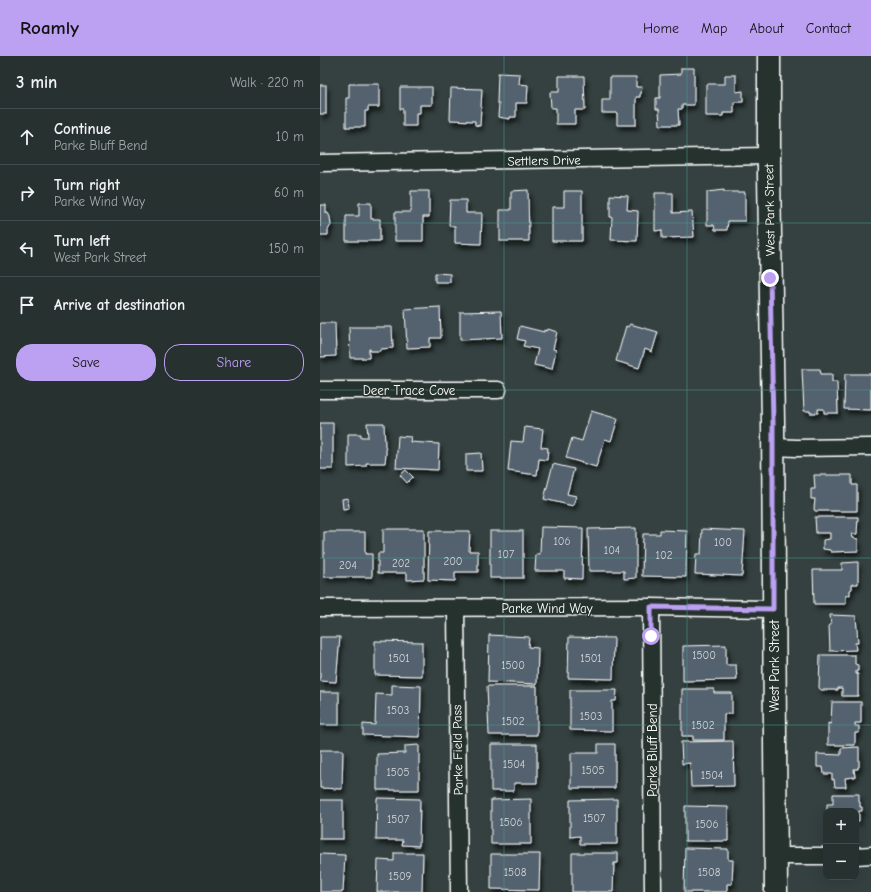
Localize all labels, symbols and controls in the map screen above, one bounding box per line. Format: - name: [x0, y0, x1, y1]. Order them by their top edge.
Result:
- text: Roamly: [20, 17, 79, 39]
- text: Home: [643, 20, 679, 37]
- text: Map: [701, 20, 727, 37]
- text: About: [749, 20, 784, 37]
- text: Contact: [806, 20, 851, 37]
- text: 3 min: [16, 73, 57, 92]
- text: Walk · 220 m: [230, 75, 304, 90]
- text: Continue: [54, 120, 111, 138]
- icon: ahead: [16, 126, 38, 148]
- text: 10 m: [276, 129, 304, 144]
- text: Parke Bluff Bend: [54, 138, 147, 153]
- street label: Settlers Drive: [507, 152, 581, 169]
- street label: West Park Street: [761, 163, 778, 256]
- text: Turn right: [54, 176, 120, 194]
- icon: right: [16, 182, 38, 204]
- text: 60 m: [274, 185, 304, 200]
- text: Parke Wind Way: [54, 194, 145, 209]
- text: Turn left: [54, 232, 110, 250]
- icon: left: [16, 238, 38, 260]
- text: 150 m: [269, 241, 304, 256]
- text: West Park Street: [54, 250, 146, 265]
- route end: [761, 269, 779, 287]
- icon: arrive: [16, 294, 38, 316]
- text: Arrive at destination: [54, 296, 185, 314]
- button: Save: [16, 344, 156, 381]
- button: Share: [164, 344, 304, 381]
- street label: Deer Trace Cove: [363, 383, 456, 398]
- house number: 106: [553, 535, 571, 548]
- house number: 100: [714, 536, 732, 549]
- house number: 104: [604, 544, 620, 557]
- house number: 107: [498, 548, 514, 561]
- house number: 102: [656, 549, 673, 562]
- house number: 200: [443, 555, 463, 568]
- house number: 202: [392, 557, 410, 570]
- house number: 204: [339, 559, 357, 572]
- street label: Parke Wind Way: [501, 601, 593, 616]
- street label: West Park Street: [767, 619, 782, 712]
- route start: [642, 627, 660, 645]
- house number: 1500: [692, 649, 716, 662]
- house number: 1501: [388, 652, 410, 665]
- house number: 1501: [580, 652, 602, 665]
- house number: 1500: [501, 659, 525, 672]
- street label: Parke Bluff Bend: [645, 703, 660, 797]
- house number: 1503: [387, 704, 409, 717]
- street label: Parke Field Pass: [449, 704, 466, 796]
- house number: 1503: [580, 710, 602, 723]
- house number: 1502: [502, 715, 525, 728]
- house number: 1502: [692, 719, 715, 732]
- house number: 1504: [503, 758, 525, 771]
- house number: 1505: [582, 764, 605, 777]
- house number: 1505: [387, 766, 410, 779]
- house number: 1504: [701, 769, 723, 782]
- map controls: [823, 808, 859, 880]
- button: +: [823, 808, 859, 844]
- house number: 1507: [583, 812, 605, 825]
- house number: 1507: [387, 813, 409, 826]
- house number: 1506: [500, 816, 523, 829]
- house number: 1506: [696, 818, 719, 831]
- button: −: [823, 844, 859, 880]
- house number: 1508: [504, 866, 527, 879]
- house number: 1508: [698, 866, 721, 879]
- house number: 1509: [389, 870, 412, 883]

